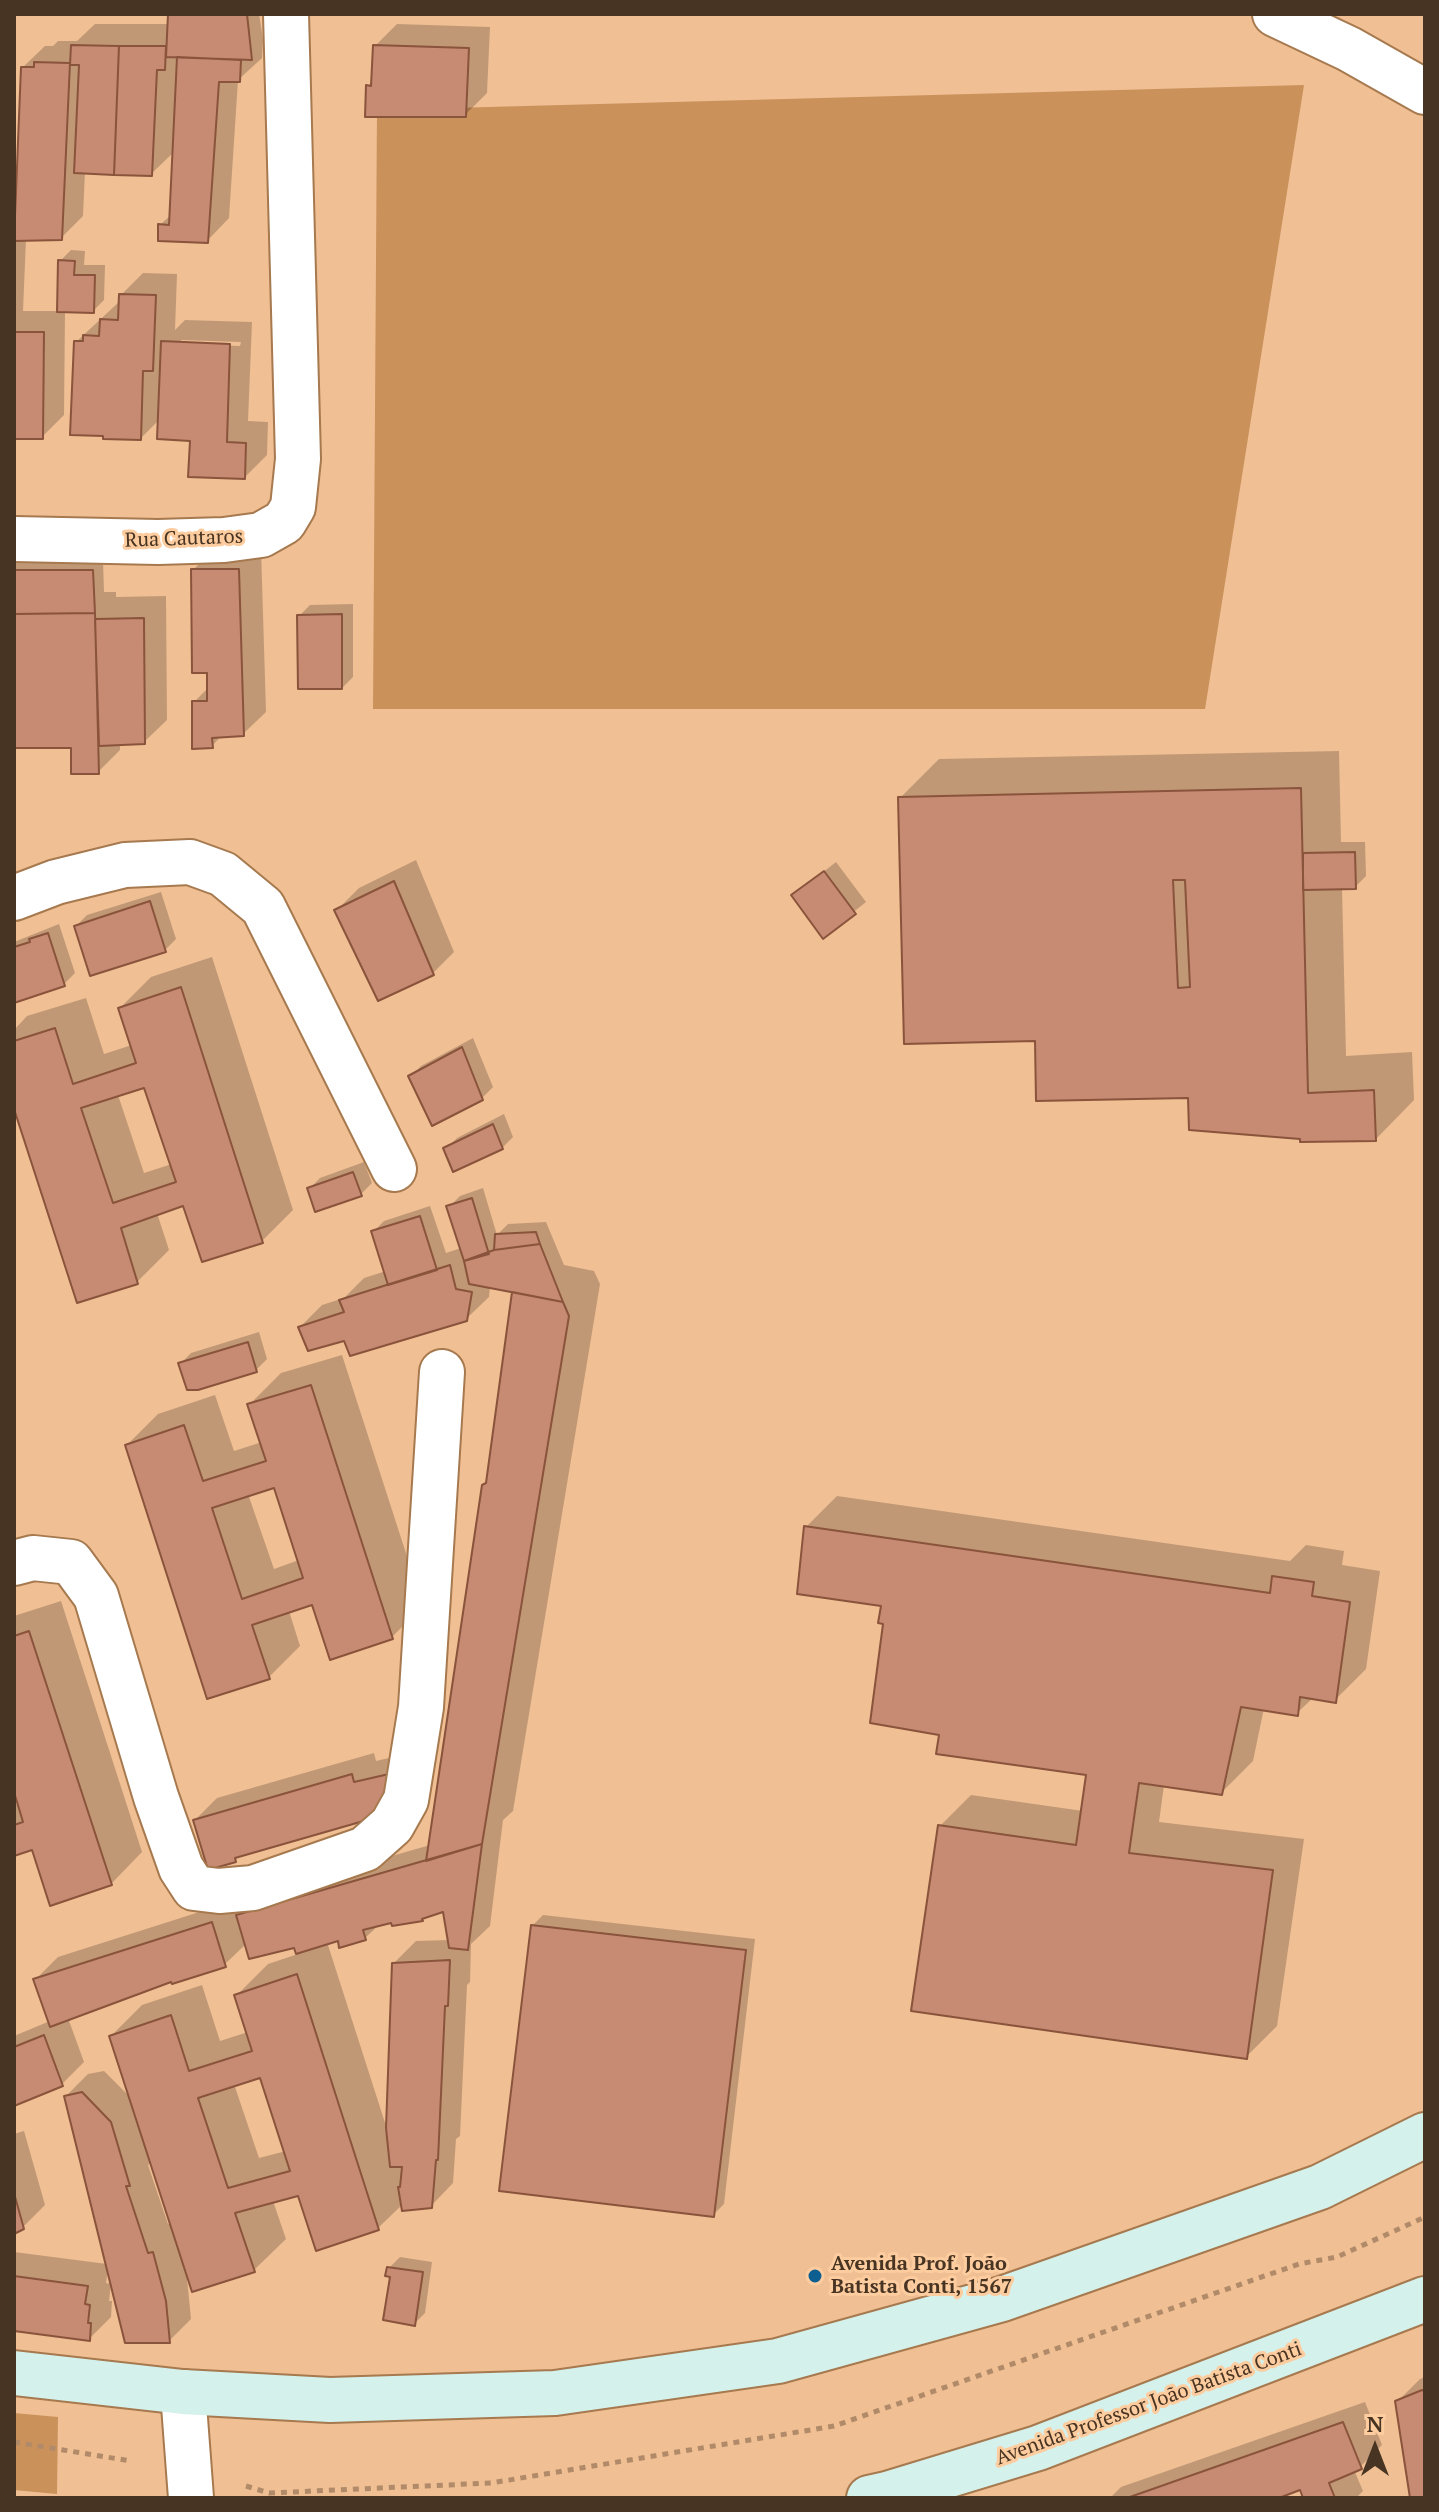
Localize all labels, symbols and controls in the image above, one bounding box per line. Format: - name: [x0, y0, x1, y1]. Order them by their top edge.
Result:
- street label: Rua Cautaros: [124, 525, 244, 553]
- place label: Avenida Prof. João Batista Conti, 1567: [831, 2252, 1012, 2299]
- marker: Avenida Prof. João Batista Conti, 1567: [806, 2267, 824, 2285]
- street label: Avenida Professor João Batista Conti: [993, 2337, 1305, 2471]
- north arrow: [1335, 2408, 1415, 2488]
- text: N: [1367, 2409, 1383, 2438]

